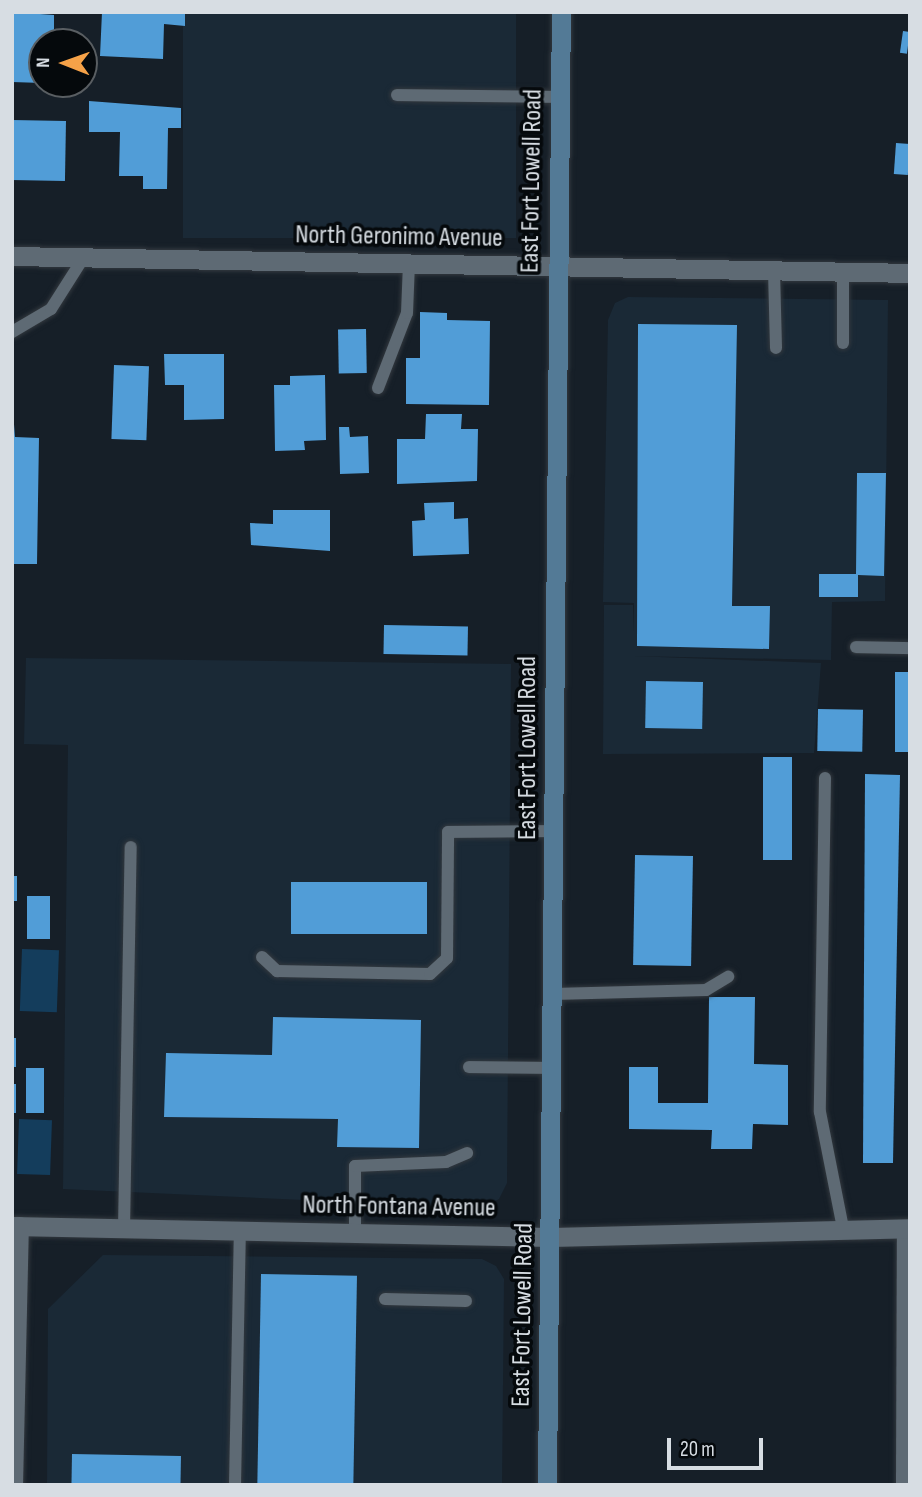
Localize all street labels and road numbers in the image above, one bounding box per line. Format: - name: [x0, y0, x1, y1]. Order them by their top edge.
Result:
- street label: East Fort Lowell Road: [515, 89, 549, 273]
- street label: North Geronimo Avenue: [295, 220, 503, 254]
- street label: East Fort Lowell Road: [512, 656, 544, 840]
- street label: North Fontana Avenue: [302, 1190, 496, 1224]
- street label: East Fort Lowell Road: [506, 1223, 540, 1407]

